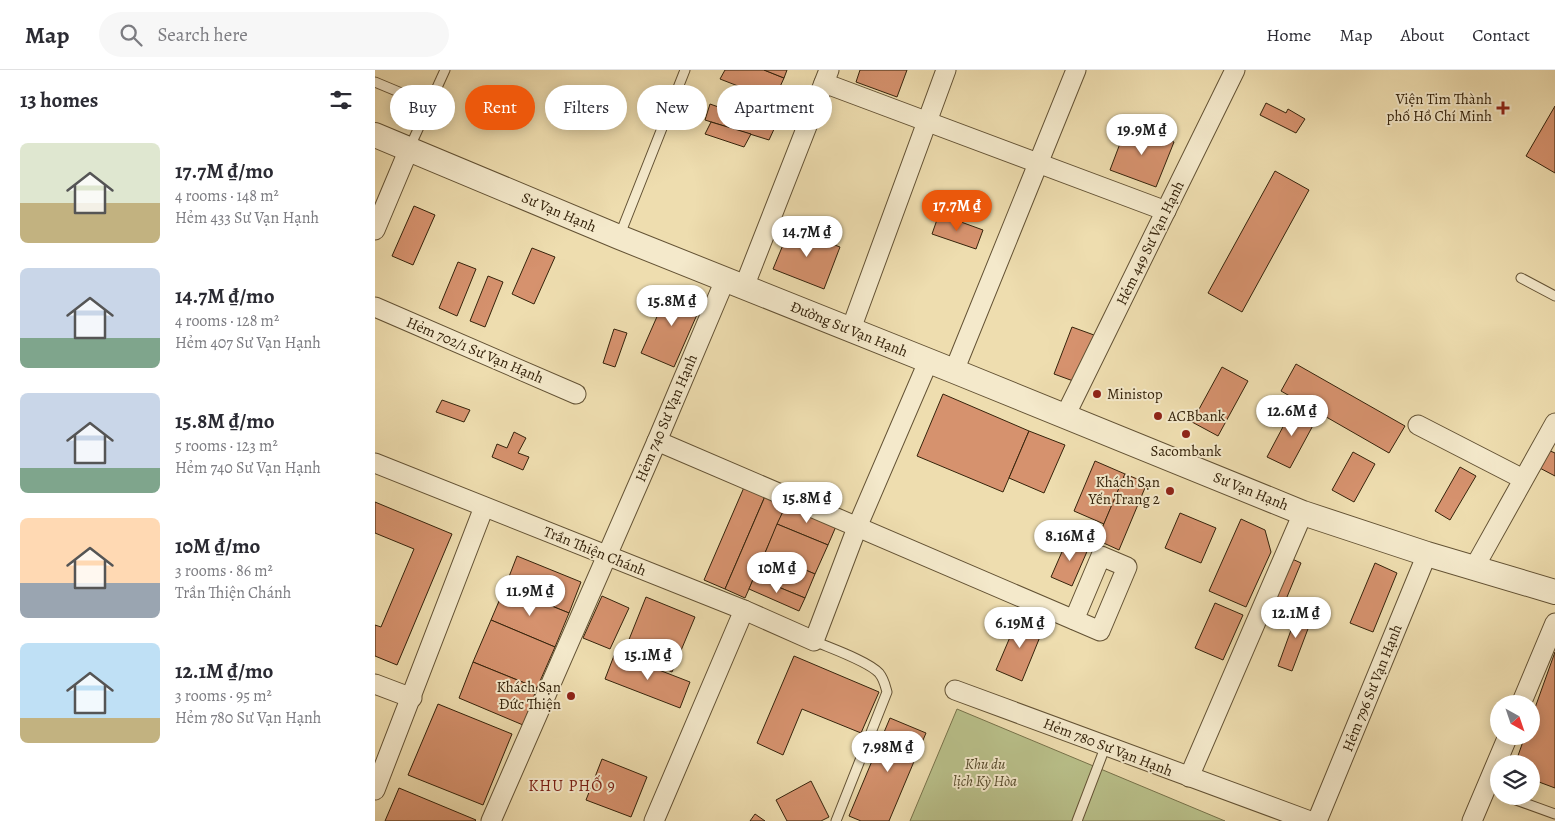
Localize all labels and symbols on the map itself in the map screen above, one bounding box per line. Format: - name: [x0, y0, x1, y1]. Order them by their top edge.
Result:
- place label: Viện Tim Thành phố Hồ Chí Minh: [1387, 89, 1492, 126]
- marker: Viện Tim Thành phố Hồ Chí Minh: [1496, 101, 1510, 115]
- pin: 19.9M ₫: [1096, 114, 1188, 156]
- street label: Hẻm 449 Sư Vạn Hạnh: [1111, 177, 1189, 309]
- street label: Sư Vạn Hạnh: [518, 187, 600, 237]
- pin: 17.7M ₫: [911, 190, 1003, 232]
- pin: 14.7M ₫: [761, 216, 853, 258]
- pin: 15.8M ₫: [626, 284, 718, 327]
- street label: Đường Sư Vạn Hạnh: [787, 296, 911, 362]
- street label: Hẻm 702/1 Sư Vạn Hạnh: [403, 312, 547, 388]
- street label: Hẻm 740 Sư Vạn Hạnh: [630, 351, 702, 485]
- place label: Ministop: [1107, 384, 1163, 404]
- marker: Ministop: [1091, 388, 1103, 400]
- pin: 12.6M ₫: [1246, 394, 1338, 437]
- place label: ACBbank: [1167, 406, 1226, 426]
- marker: ACBbank: [1152, 410, 1164, 422]
- marker: Sacombank: [1180, 428, 1192, 440]
- place label: Sacombank: [1150, 441, 1222, 461]
- street label: Sư Vạn Hạnh: [1210, 467, 1292, 515]
- place label: Khách Sạn Yến Trang 2: [1087, 472, 1160, 509]
- pin: 15.8M ₫: [761, 482, 853, 524]
- marker: Khách Sạn Yến Trang 2: [1164, 485, 1176, 497]
- pin: 8.16M ₫: [1024, 520, 1116, 562]
- street label: Trần Thiện Chánh: [541, 521, 649, 581]
- pin: 10M ₫: [742, 552, 812, 594]
- pin: 11.9M ₫: [484, 574, 576, 617]
- pin: 12.1M ₫: [1250, 596, 1342, 639]
- pin: 6.19M ₫: [974, 606, 1066, 649]
- street label: Hẻm 796 Sư Vạn Hạnh: [1337, 621, 1407, 755]
- pin: 15.1M ₫: [602, 638, 694, 681]
- place label: Khách Sạn Đức Thiện: [496, 677, 561, 714]
- marker: Khách Sạn Đức Thiện: [565, 690, 577, 702]
- north arrow: [1490, 695, 1540, 745]
- street label: Hẻm 780 Sư Vạn Hạnh: [1040, 713, 1176, 781]
- pin: 7.98M ₫: [842, 730, 934, 773]
- park label: Khu du lịch Kỳ Hòa: [953, 754, 1017, 791]
- district label: KHU PHỐ 9: [528, 775, 616, 797]

